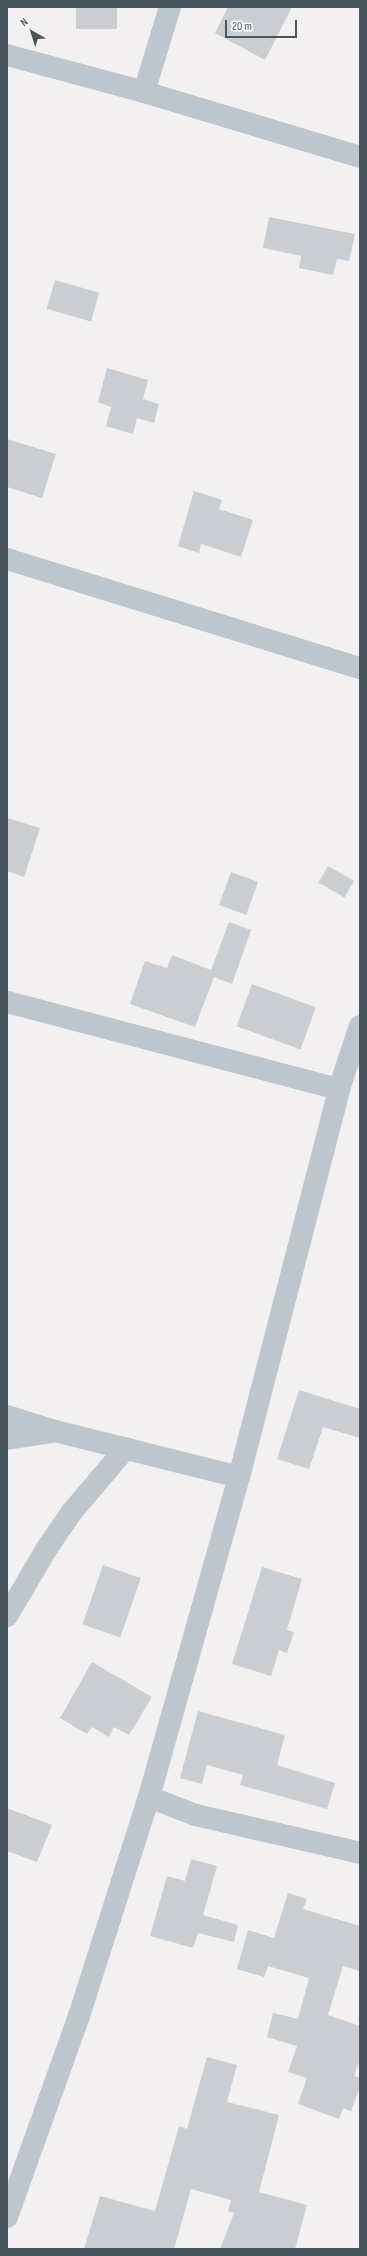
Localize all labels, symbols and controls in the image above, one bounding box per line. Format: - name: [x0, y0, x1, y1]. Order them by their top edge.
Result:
- north arrow: [12, 12, 52, 52]
- scale bar: [227, 12, 299, 38]
- text: N: [18, 15, 31, 29]
- text: 20 m: [232, 19, 252, 34]

